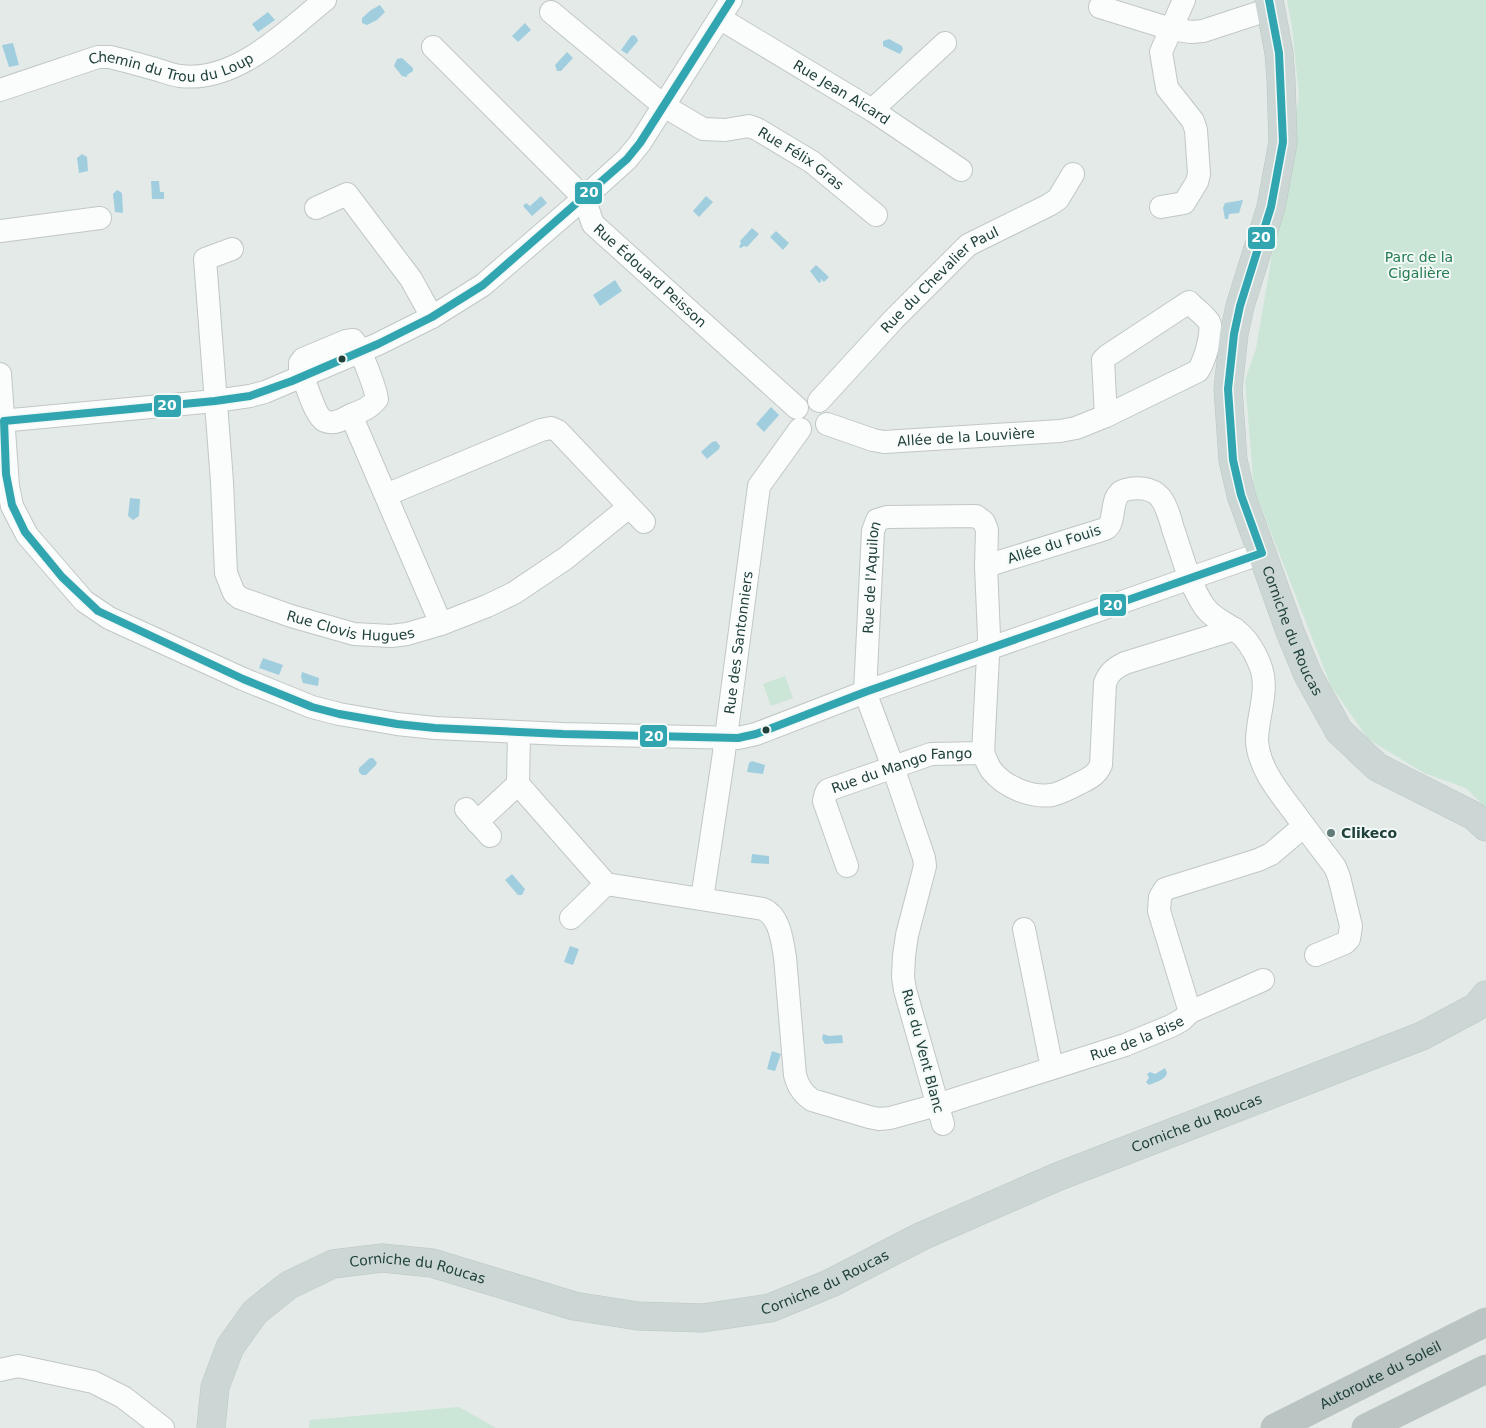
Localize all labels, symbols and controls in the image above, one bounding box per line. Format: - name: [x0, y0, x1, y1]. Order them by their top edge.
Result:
- street label: Chemin du Trou du Loup: [86, 49, 256, 85]
- street label: Rue Jean Aicard: [791, 57, 893, 128]
- street label: Rue Félix Gras: [755, 124, 847, 193]
- line badge: 20: [574, 181, 603, 205]
- text: 20: [579, 184, 599, 200]
- street label: Rue Édouard Peisson: [590, 221, 710, 330]
- street label: Rue du Chevalier Paul: [877, 223, 1001, 336]
- line badge: 20: [1247, 226, 1276, 250]
- text: 20: [1251, 229, 1271, 245]
- park label: Parc de la Cigalière: [1385, 249, 1453, 281]
- unlabelled marker: [337, 354, 347, 364]
- line badge: 20: [153, 394, 182, 418]
- text: 20: [157, 397, 177, 413]
- street label: Allée de la Louvière: [897, 425, 1035, 449]
- street label: Rue de l'Aquilon: [860, 519, 884, 634]
- street label: Allée du Fouis: [1005, 521, 1103, 567]
- street label: Corniche du Roucas: [1259, 564, 1326, 698]
- street label: Rue des Santonniers: [721, 570, 756, 715]
- line badge: 20: [1099, 593, 1127, 617]
- text: 20: [1103, 597, 1123, 613]
- street label: Rue Clovis Hugues: [285, 607, 416, 644]
- line badge: 20: [639, 724, 668, 748]
- unlabelled marker: [761, 725, 771, 735]
- text: 20: [644, 728, 664, 744]
- street label: Rue du Mango Fango: [829, 745, 972, 796]
- place label: Clikeco: [1341, 825, 1398, 841]
- marker: Clikeco: [1325, 827, 1337, 839]
- street label: Rue du Vent Blanc: [899, 987, 947, 1115]
- street label: Rue de la Bise: [1088, 1013, 1187, 1064]
- street label: Corniche du Roucas: [1129, 1091, 1264, 1156]
- street label: Corniche du Roucas: [760, 1247, 891, 1317]
- street label: Corniche du Roucas: [348, 1250, 488, 1287]
- street label: Autoroute du Soleil: [1317, 1338, 1444, 1412]

